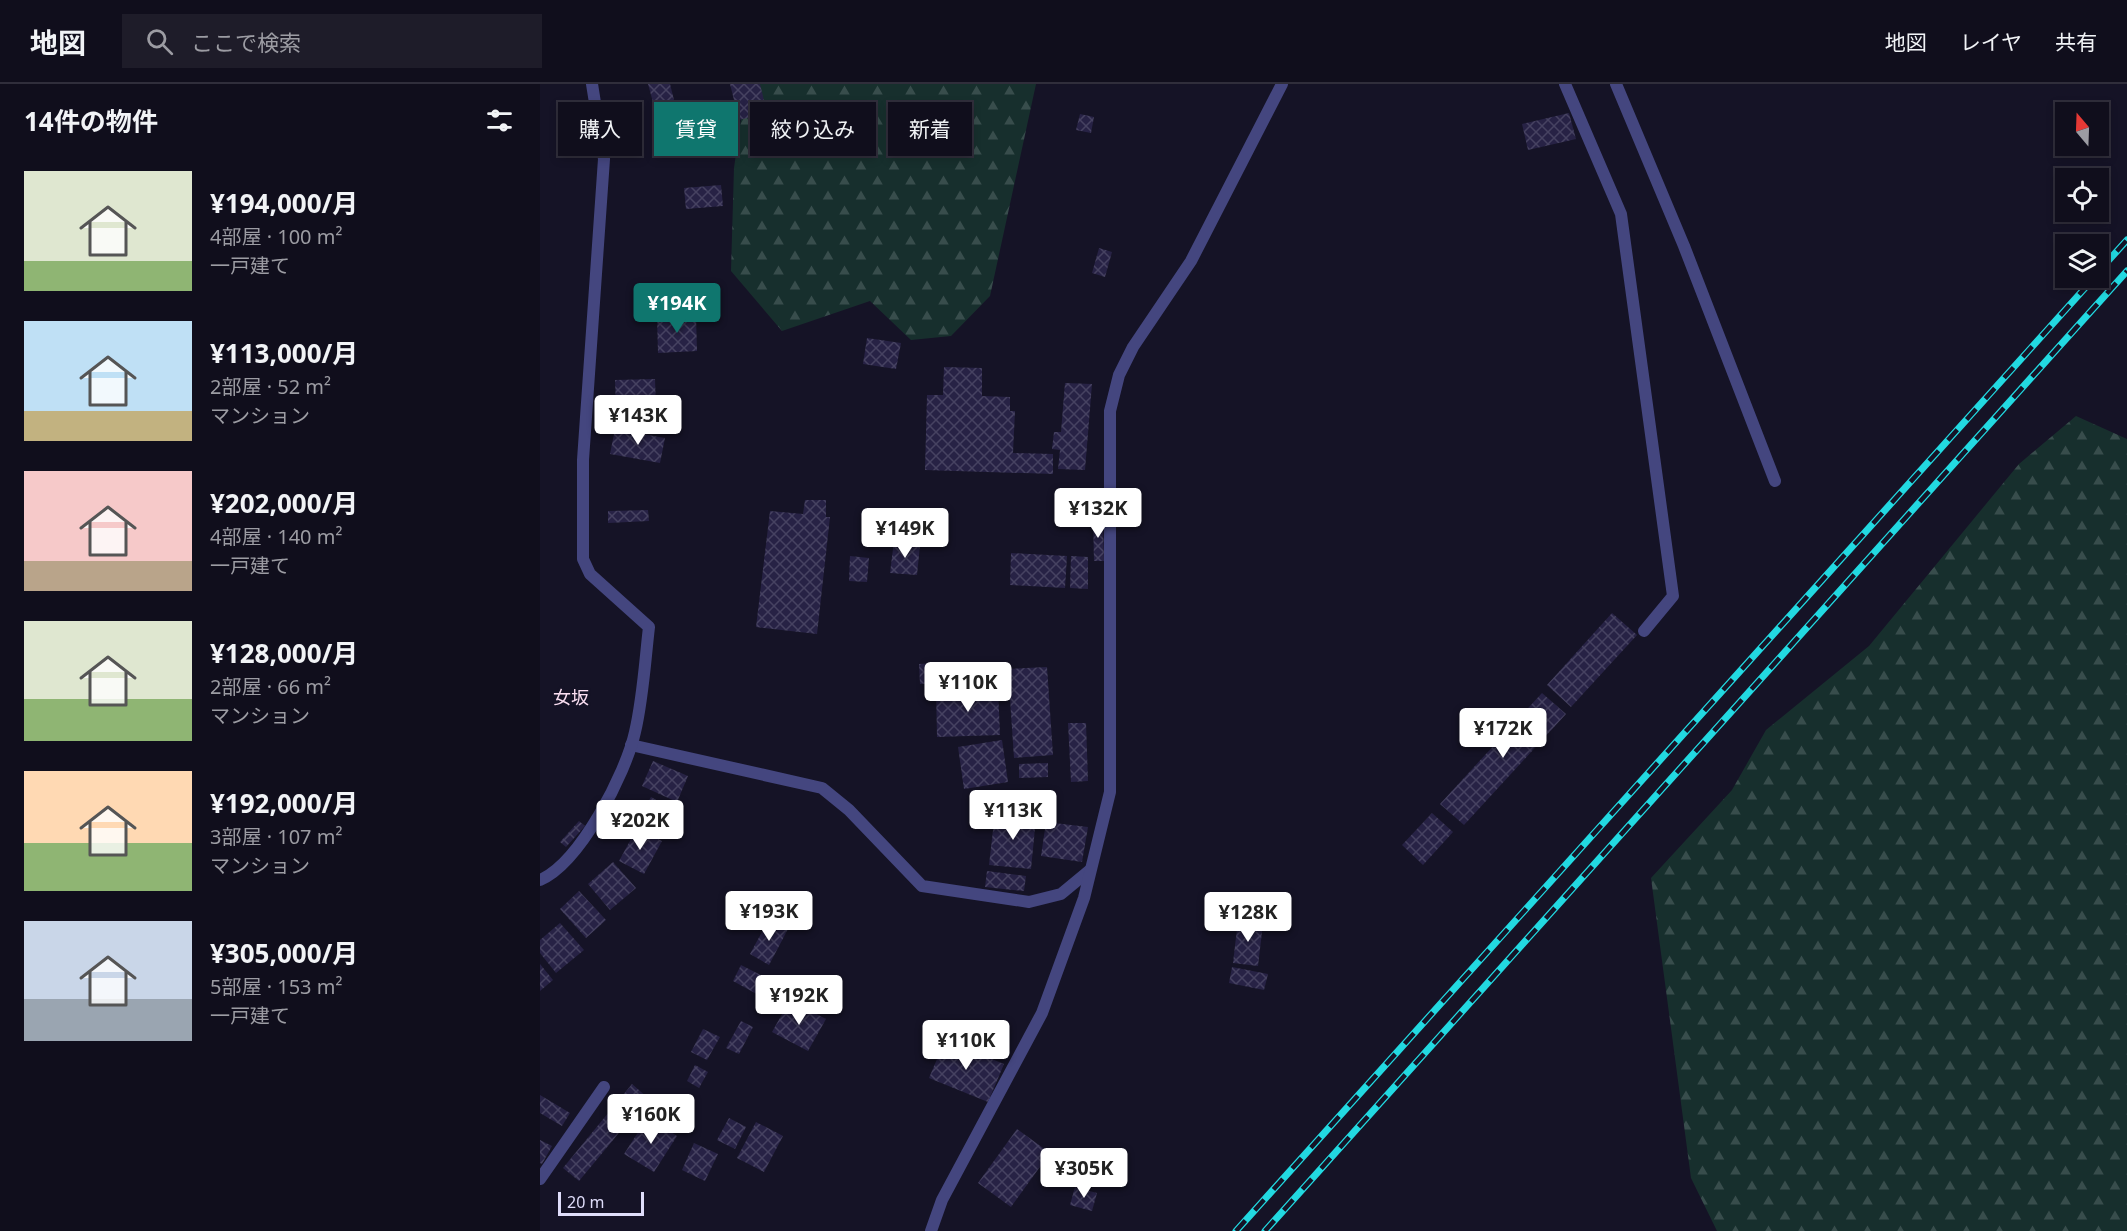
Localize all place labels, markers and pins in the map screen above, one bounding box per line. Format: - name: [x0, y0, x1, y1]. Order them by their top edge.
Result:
- pin: ¥194K: [635, 283, 719, 334]
- pin: ¥143K: [596, 395, 680, 446]
- pin: ¥132K: [1056, 488, 1140, 539]
- pin: ¥149K: [863, 508, 947, 559]
- pin: ¥110K: [926, 662, 1010, 713]
- pin: ¥172K: [1461, 708, 1545, 759]
- pin: ¥113K: [971, 790, 1055, 841]
- pin: ¥202K: [598, 800, 682, 851]
- pin: ¥193K: [727, 891, 811, 942]
- pin: ¥128K: [1206, 892, 1290, 943]
- pin: ¥192K: [757, 975, 841, 1026]
- pin: ¥110K: [924, 1020, 1008, 1071]
- pin: ¥160K: [609, 1094, 693, 1145]
- pin: ¥305K: [1042, 1148, 1126, 1199]

